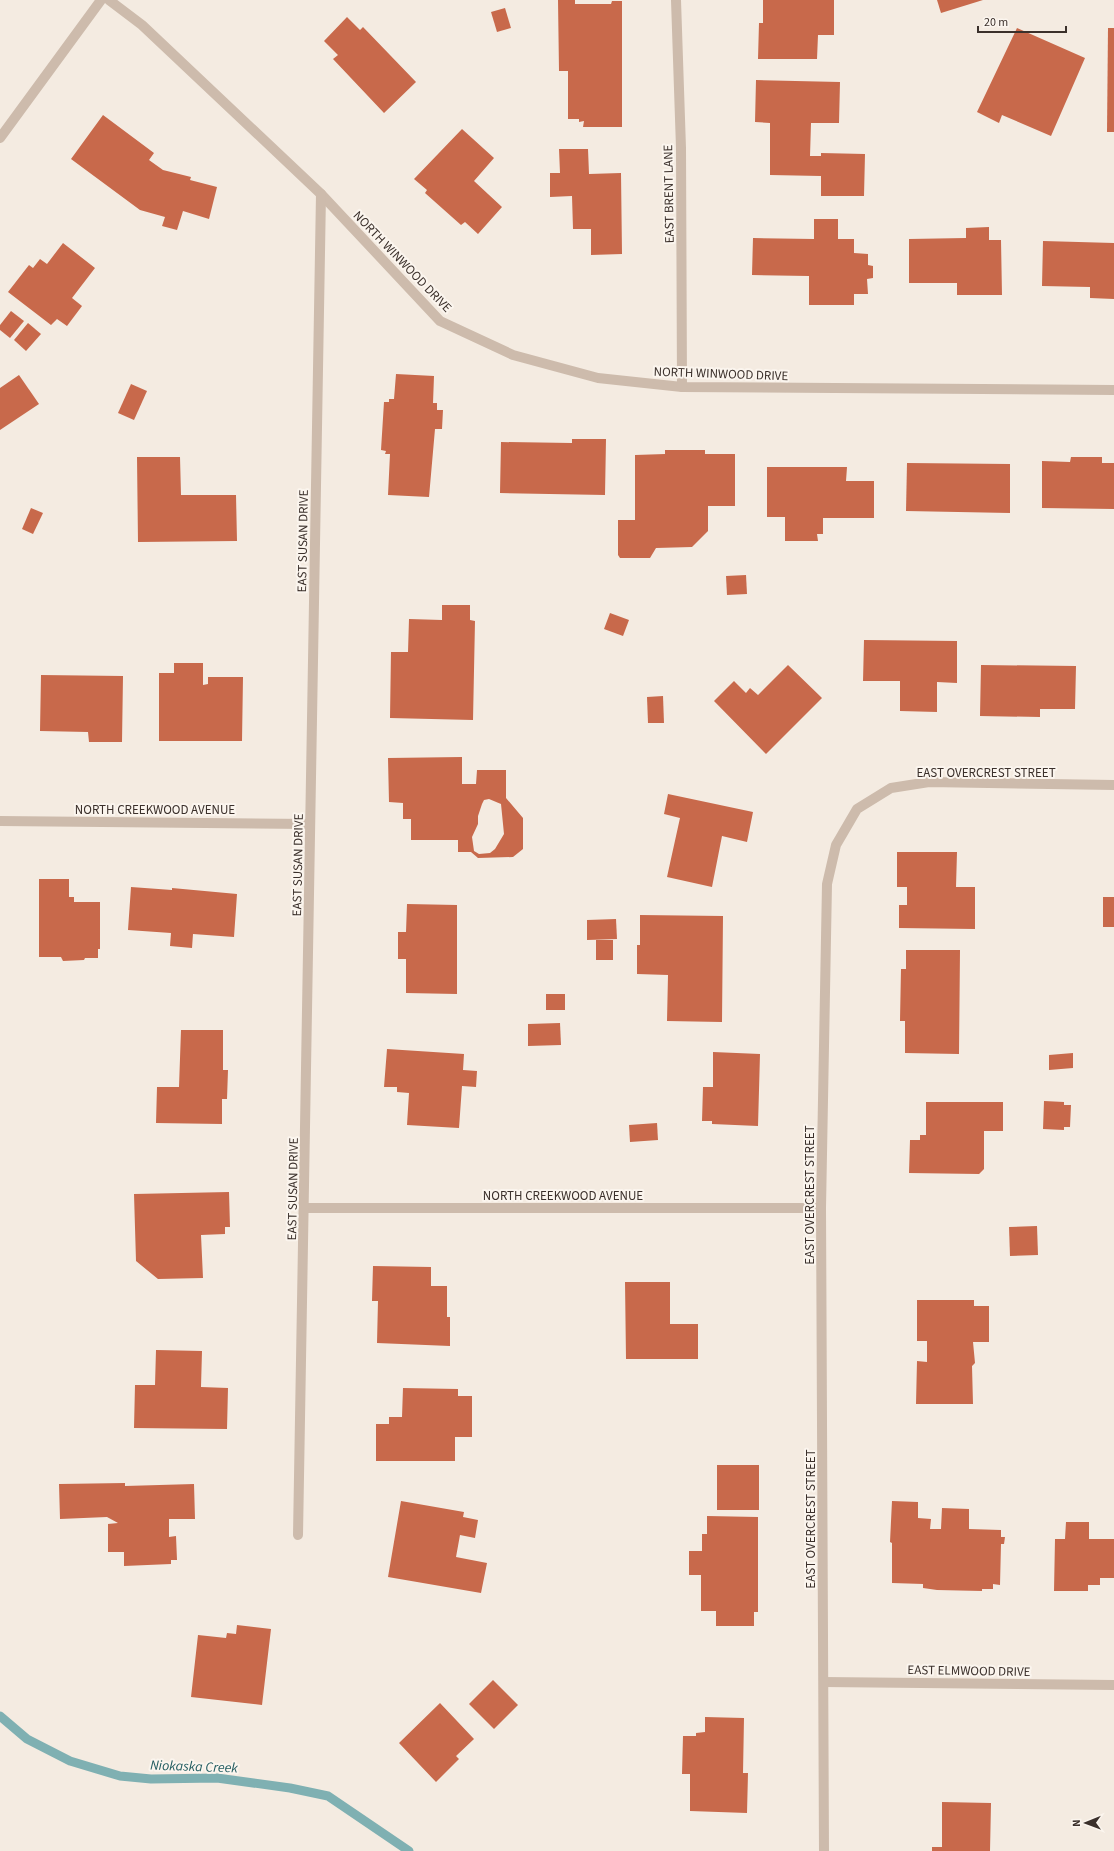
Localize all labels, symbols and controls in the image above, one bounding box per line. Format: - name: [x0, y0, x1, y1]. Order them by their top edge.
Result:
- scale bar: [978, 8, 1066, 34]
- text: 20 m: [984, 14, 1008, 31]
- street label: EAST BRENT LANE: [659, 144, 679, 243]
- street label: NORTH WINWOOD DRIVE: [349, 207, 456, 316]
- street label: NORTH WINWOOD DRIVE: [653, 363, 789, 385]
- street label: EAST SUSAN DRIVE: [293, 489, 313, 593]
- street label: EAST OVERCREST STREET: [916, 764, 1056, 782]
- street label: NORTH CREEKWOOD AVENUE: [75, 801, 235, 819]
- street label: EAST SUSAN DRIVE: [288, 813, 308, 917]
- street label: EAST OVERCREST STREET: [801, 1125, 819, 1265]
- street label: EAST SUSAN DRIVE: [283, 1137, 303, 1241]
- street label: NORTH CREEKWOOD AVENUE: [483, 1187, 643, 1205]
- street label: EAST OVERCREST STREET: [802, 1449, 820, 1589]
- street label: EAST ELMWOOD DRIVE: [907, 1661, 1031, 1681]
- water label: Niokaska Creek: [150, 1755, 239, 1779]
- north arrow: [1066, 1803, 1106, 1843]
- text: N: [1069, 1819, 1084, 1827]

